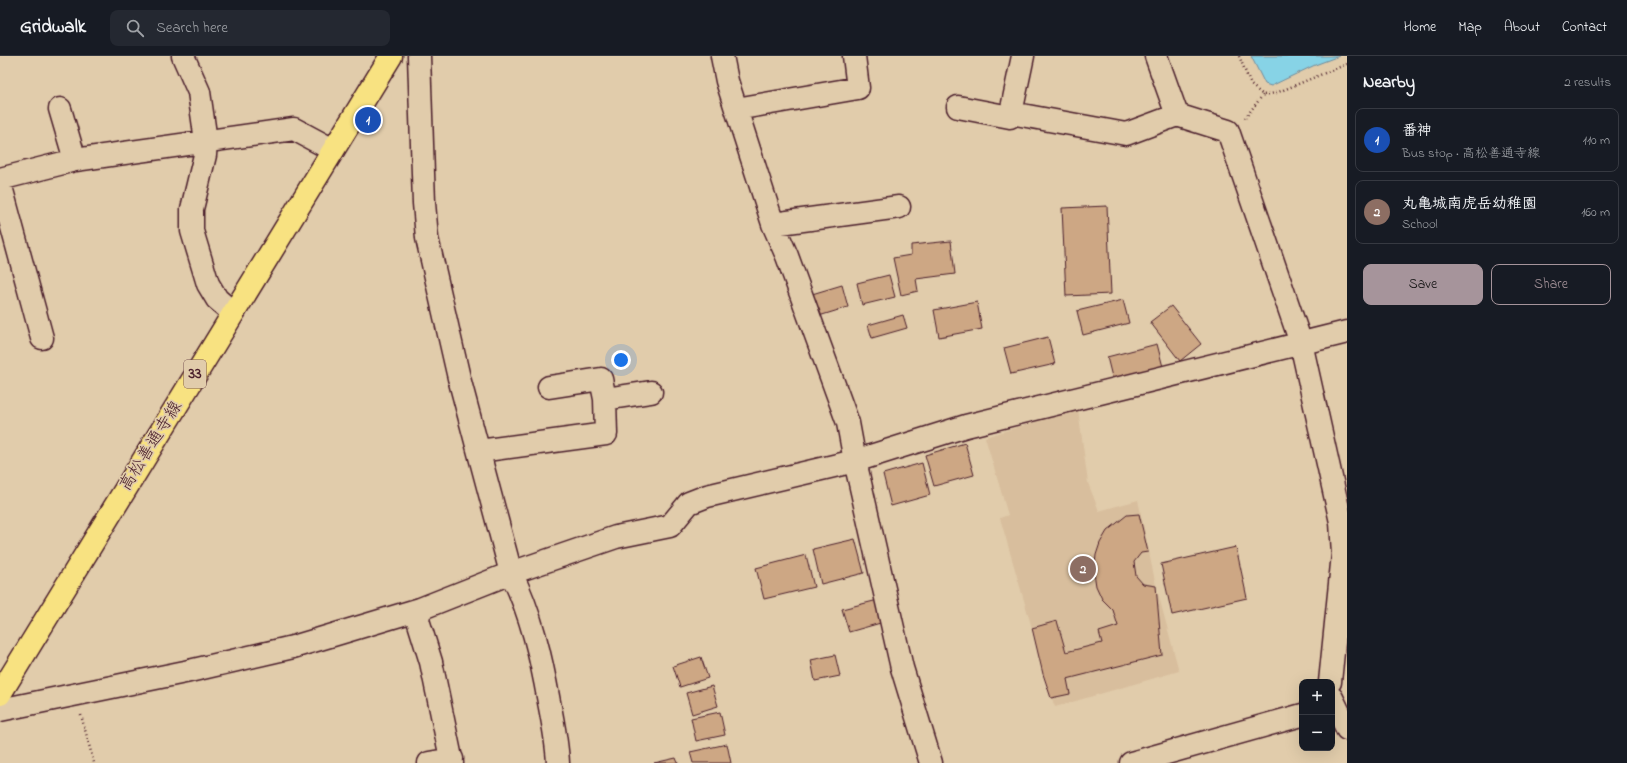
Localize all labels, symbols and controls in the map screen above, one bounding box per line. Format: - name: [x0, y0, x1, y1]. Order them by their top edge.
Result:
- search box: [110, 10, 390, 46]
- text: Gridwalk: [20, 14, 86, 41]
- icon: search: [124, 17, 146, 39]
- text: Search here: [156, 17, 228, 39]
- text: Home: [1404, 17, 1436, 38]
- text: Map: [1458, 17, 1482, 38]
- text: About: [1504, 17, 1540, 38]
- text: Contact: [1562, 17, 1607, 38]
- text: Nearby: [1363, 70, 1415, 95]
- text: 2 results: [1564, 73, 1611, 92]
- pin: 1: [355, 105, 381, 135]
- text: 番神: [1402, 120, 1432, 142]
- text: 1: [1375, 131, 1379, 150]
- text: 110 m: [1583, 131, 1610, 150]
- text: Bus stop · 高松善通寺線: [1402, 144, 1540, 163]
- text: 丸亀城南虎岳幼稚園: [1402, 193, 1537, 215]
- text: 2: [1374, 203, 1380, 222]
- text: 160 m: [1581, 203, 1610, 222]
- text: School: [1402, 215, 1438, 234]
- button: Save: [1363, 264, 1483, 305]
- button: Share: [1491, 264, 1611, 305]
- your location: [611, 350, 631, 370]
- road number: 33: [184, 360, 206, 388]
- street label: 高松善通寺線: [113, 396, 189, 496]
- pin: 2: [1070, 554, 1096, 584]
- map controls: [1299, 679, 1335, 751]
- button: +: [1299, 679, 1335, 715]
- button: −: [1299, 715, 1335, 751]

